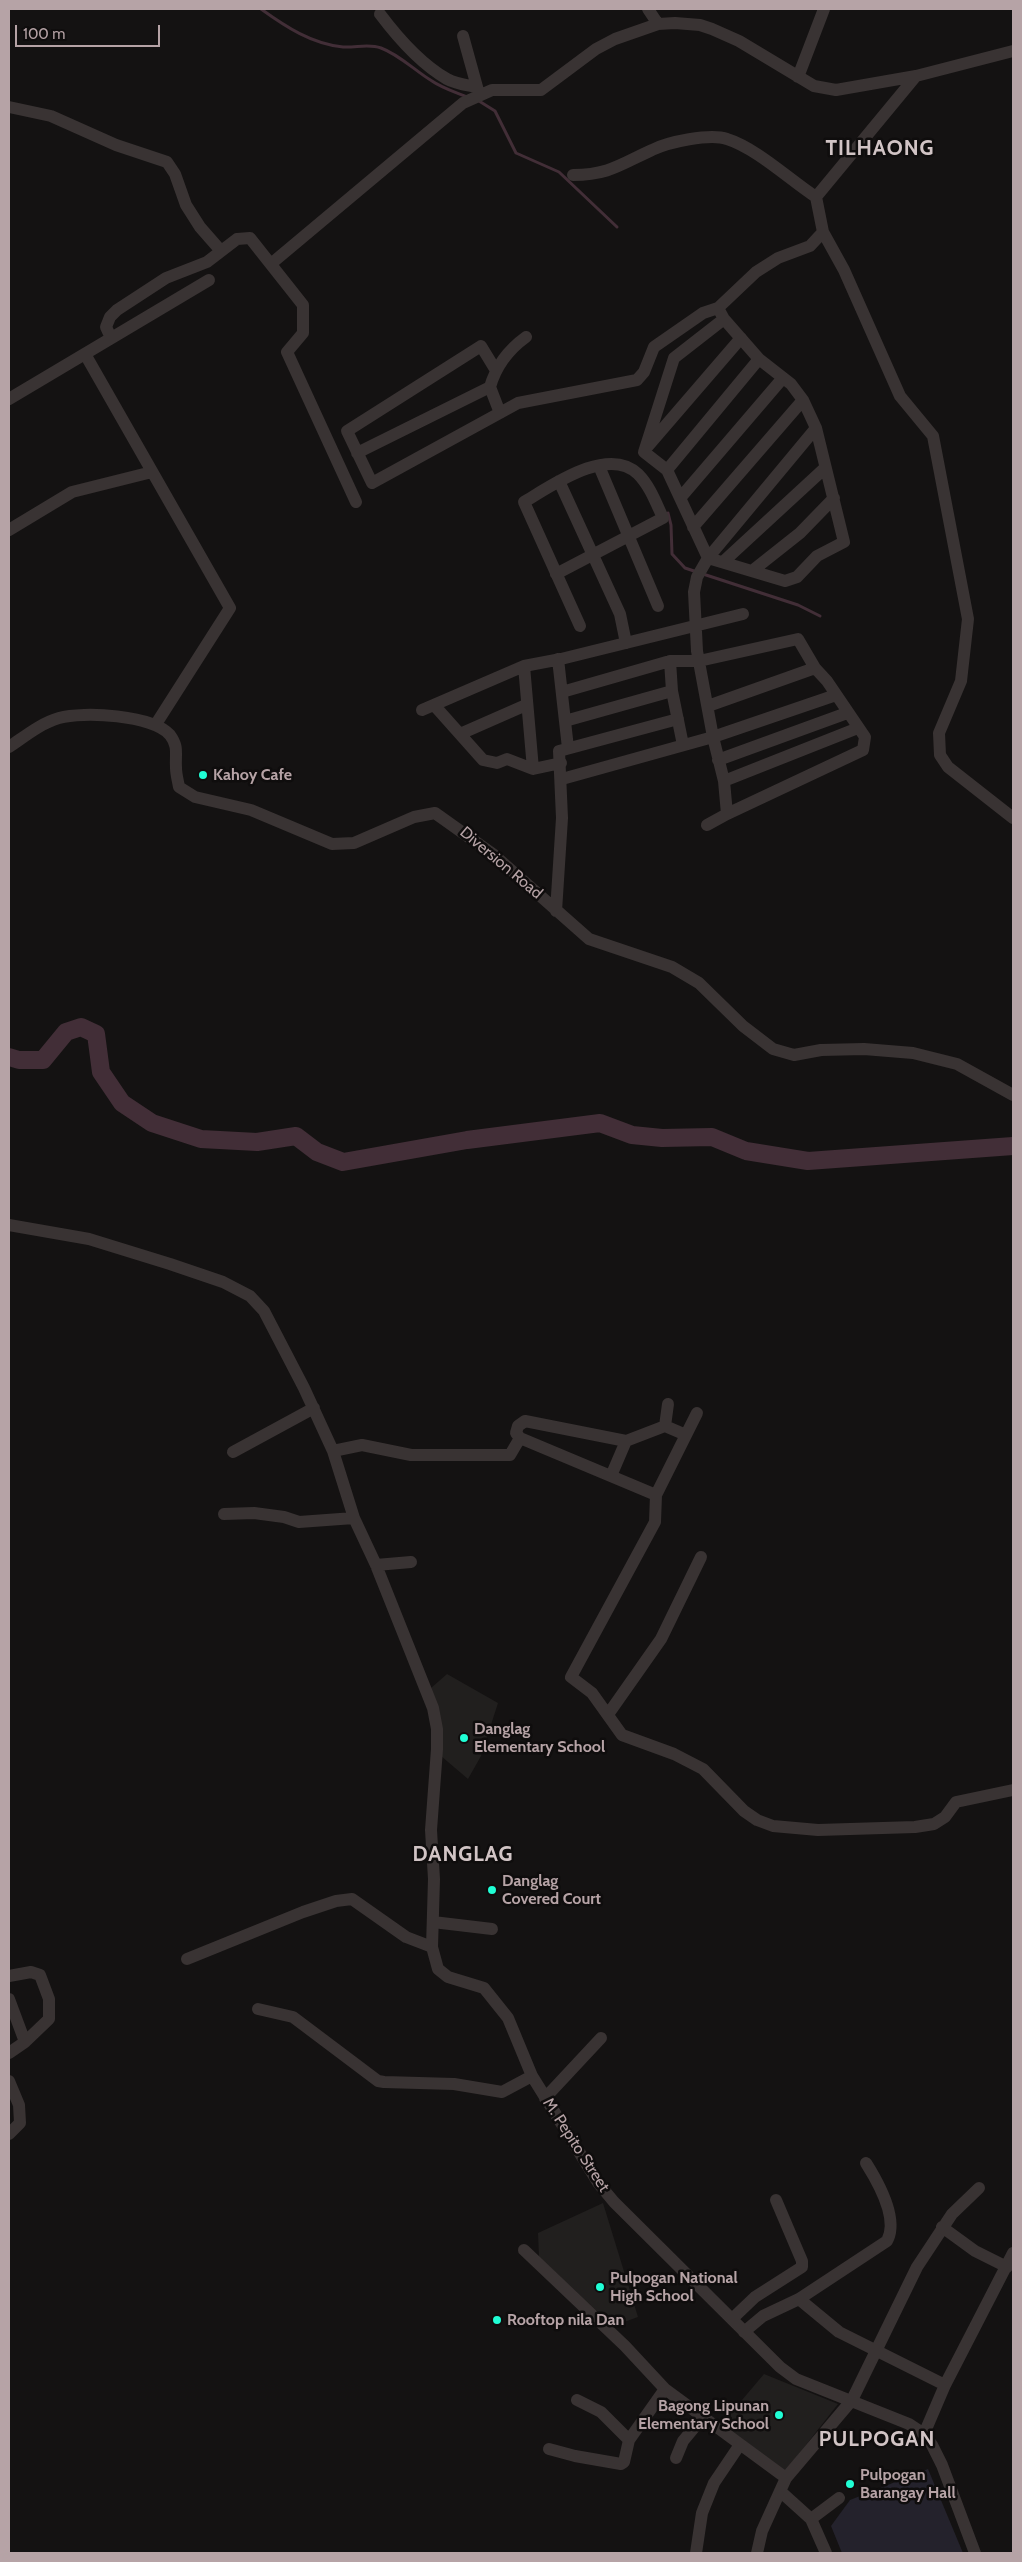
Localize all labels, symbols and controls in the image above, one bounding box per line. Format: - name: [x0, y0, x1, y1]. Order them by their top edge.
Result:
- scale bar: [18, 15, 162, 47]
- text: 100 m: [23, 25, 65, 43]
- district label: TILHAONG: [824, 136, 936, 162]
- place label: Kahoy Cafe: [213, 765, 292, 785]
- marker: Kahoy Cafe: [197, 769, 209, 781]
- street label: Diversion Road: [456, 823, 546, 903]
- place label: Danglag Elementary School: [474, 1719, 605, 1757]
- marker: Danglag Elementary School: [458, 1732, 470, 1744]
- district label: DANGLAG: [412, 1842, 514, 1868]
- place label: Danglag Covered Court: [502, 1871, 601, 1909]
- marker: Danglag Covered Court: [486, 1884, 498, 1896]
- street label: M. Pepito Street: [538, 2094, 614, 2196]
- place label: Pulpogan National High School: [610, 2268, 738, 2306]
- marker: Pulpogan National High School: [594, 2281, 606, 2293]
- place label: Rooftop nila Dan: [507, 2310, 624, 2330]
- marker: Rooftop nila Dan: [491, 2314, 503, 2326]
- place label: Bagong Lipunan Elementary School: [638, 2396, 769, 2434]
- marker: Bagong Lipunan Elementary School: [773, 2409, 785, 2421]
- district label: PULPOGAN: [818, 2427, 936, 2453]
- place label: Pulpogan Barangay Hall: [860, 2465, 956, 2503]
- marker: Pulpogan Barangay Hall: [844, 2478, 856, 2490]

